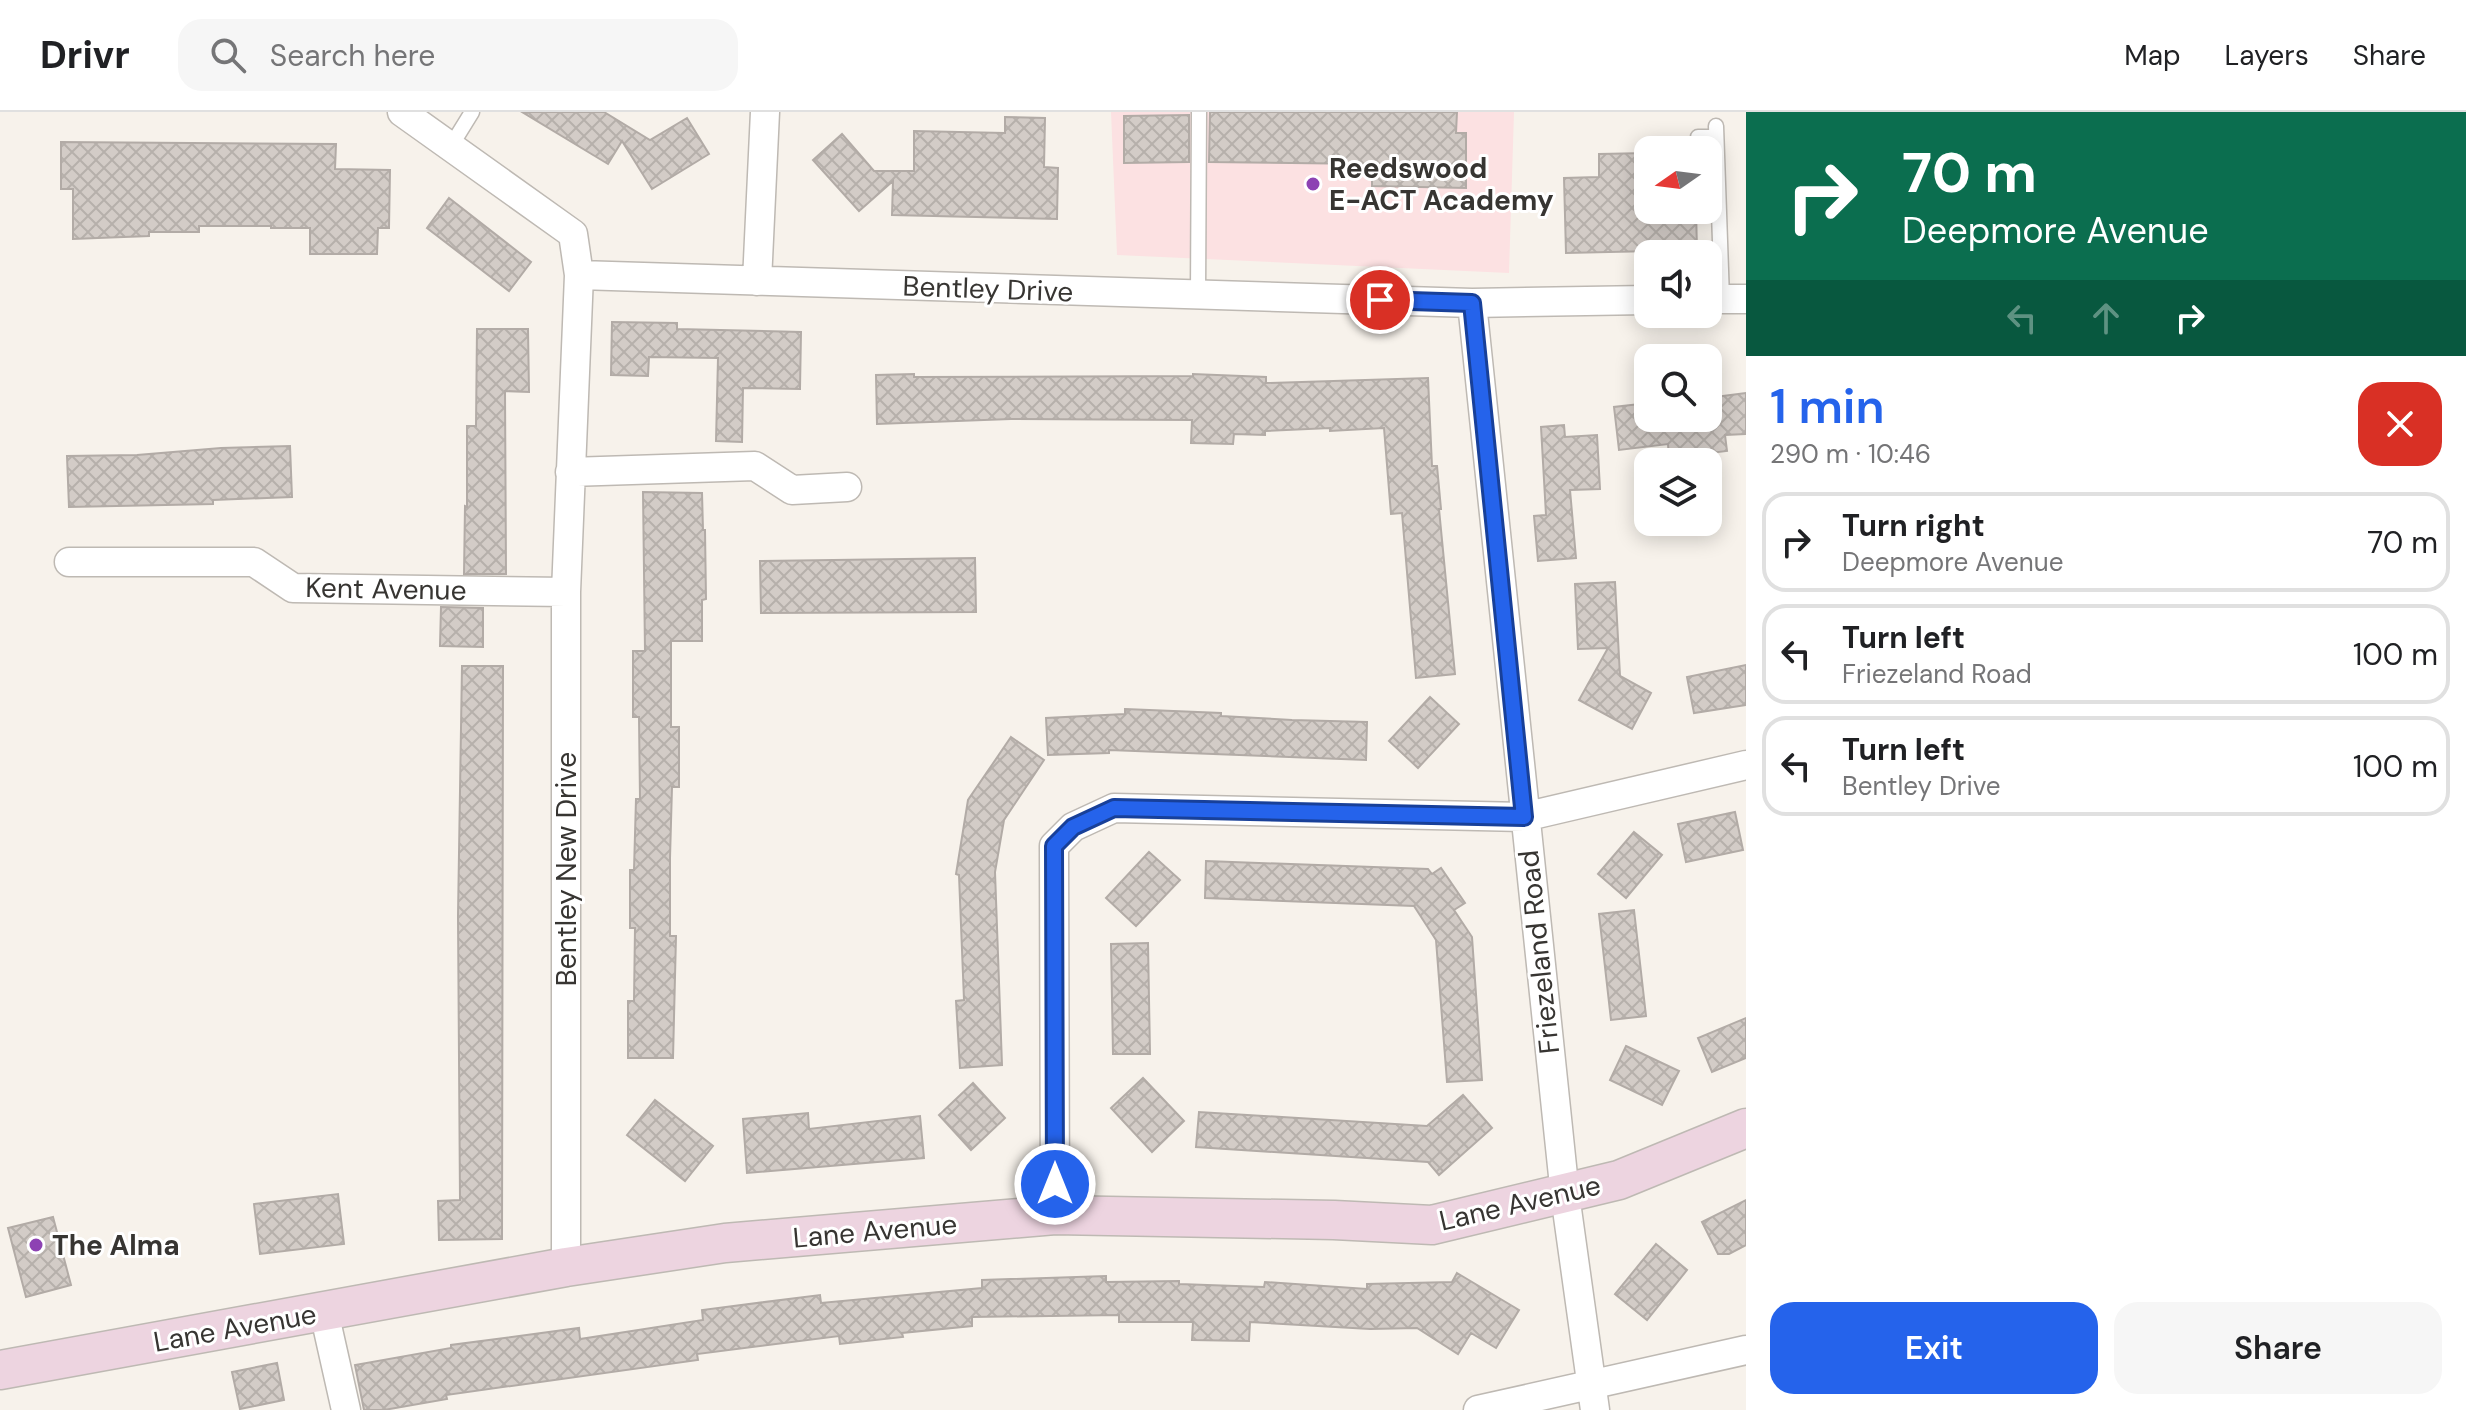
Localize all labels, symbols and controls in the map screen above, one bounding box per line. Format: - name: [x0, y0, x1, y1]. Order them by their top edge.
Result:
- search box: [178, 19, 738, 91]
- text: Drivr: [40, 30, 130, 80]
- icon: search: [206, 33, 250, 77]
- text: Search here: [270, 36, 435, 75]
- text: Map: [2124, 37, 2181, 74]
- text: Layers: [2225, 37, 2309, 74]
- text: Share: [2353, 37, 2426, 74]
- north arrow: [1634, 136, 1722, 224]
- map controls: [1634, 136, 1722, 536]
- text: 70 m: [1902, 136, 2037, 209]
- icon: right: [1770, 144, 1874, 248]
- place label: Reedswood E-ACT Academy: [1329, 150, 1554, 219]
- marker: Reedswood E-ACT Academy: [1304, 175, 1322, 193]
- text: Deepmore Avenue: [1902, 207, 2209, 254]
- button: sound: [1634, 240, 1722, 328]
- pin: [1346, 266, 1414, 334]
- street label: Bentley Drive: [902, 268, 1074, 310]
- icon: arrive: [1358, 278, 1402, 322]
- icon: left: [2000, 296, 2044, 340]
- icon: ahead: [2084, 296, 2128, 340]
- icon: right: [2168, 296, 2212, 340]
- button: search: [1634, 344, 1722, 432]
- text: 1 min: [1770, 375, 1885, 438]
- button: close: [2358, 382, 2442, 466]
- text: 290 m · 10:46: [1770, 437, 1931, 471]
- button: layers: [1634, 448, 1722, 536]
- text: Turn right: [1842, 506, 1985, 545]
- icon: right: [1774, 520, 1818, 564]
- text: 70 m: [2367, 523, 2438, 562]
- text: Deepmore Avenue: [1842, 545, 2063, 579]
- street label: Kent Avenue: [305, 569, 467, 609]
- text: Turn left: [1842, 618, 1965, 657]
- icon: left: [1774, 632, 1818, 676]
- text: 100 m: [2353, 635, 2438, 674]
- text: Friezeland Road: [1842, 657, 2032, 691]
- text: Turn left: [1842, 730, 1965, 769]
- icon: left: [1774, 744, 1818, 788]
- text: 100 m: [2353, 747, 2438, 786]
- street label: Bentley New Drive: [548, 752, 585, 986]
- text: Bentley Drive: [1842, 769, 2001, 803]
- street label: Friezeland Road: [1510, 848, 1568, 1056]
- position arrow: [1013, 1142, 1097, 1226]
- street label: Lane Avenue: [1436, 1166, 1604, 1240]
- street label: Lane Avenue: [791, 1205, 959, 1257]
- place label: The Alma: [52, 1227, 180, 1264]
- marker: The Alma: [27, 1236, 45, 1254]
- street label: Lane Avenue: [151, 1295, 319, 1361]
- button: Exit: [1770, 1302, 2098, 1394]
- button: Share: [2114, 1302, 2442, 1394]

